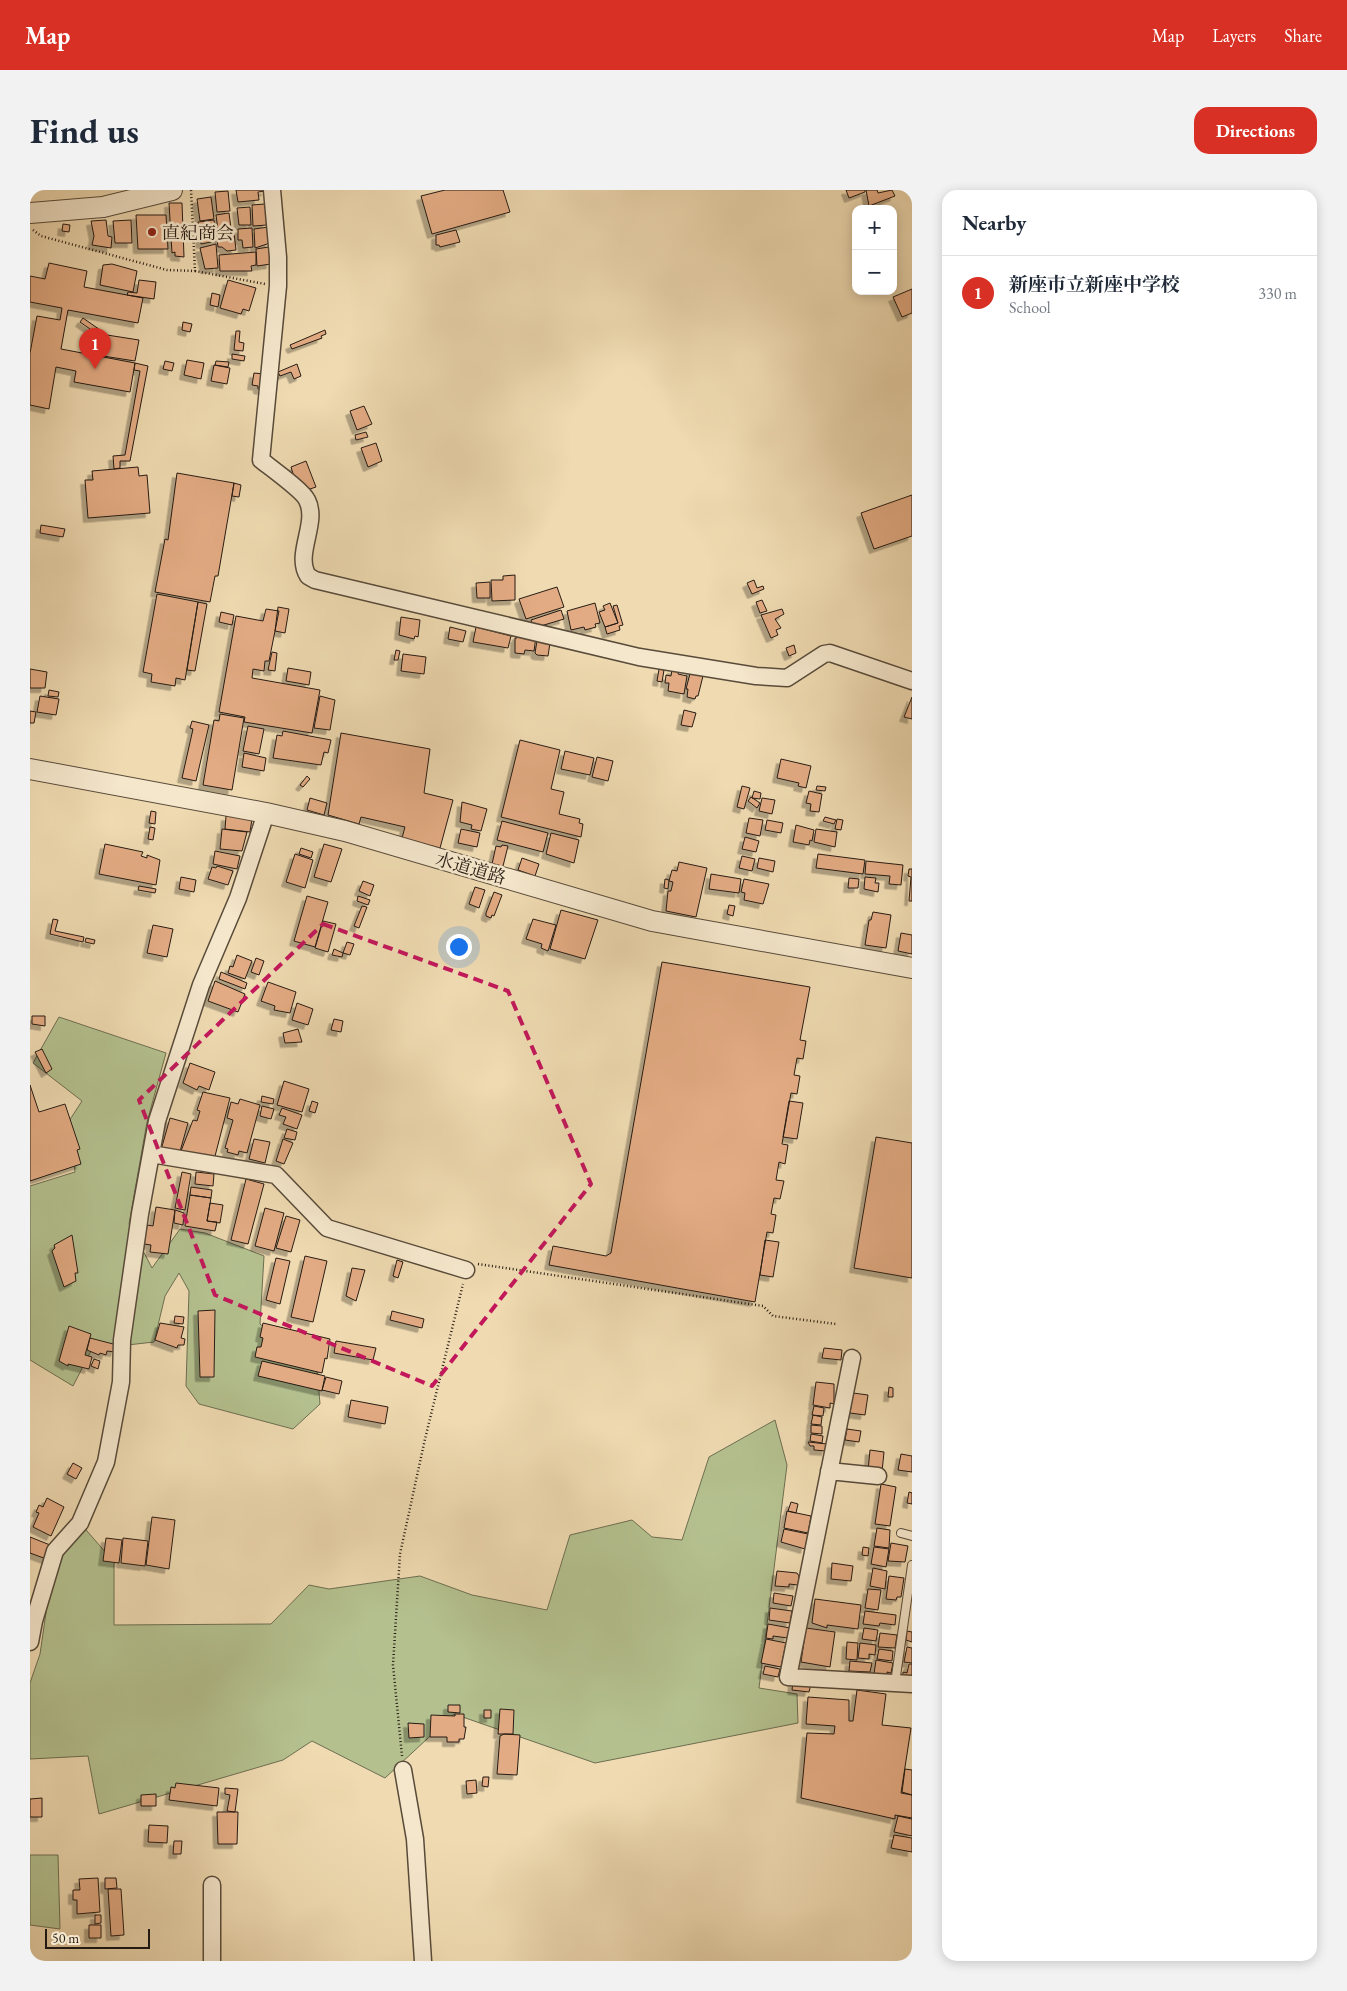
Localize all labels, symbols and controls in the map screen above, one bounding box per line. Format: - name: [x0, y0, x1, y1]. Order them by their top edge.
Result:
- text: Map: [25, 20, 70, 51]
- text: Map: [1152, 24, 1184, 47]
- text: Layers: [1212, 24, 1256, 47]
- text: Share: [1284, 24, 1322, 47]
- button: Directions: [1194, 107, 1317, 154]
- text: Find us: [30, 108, 139, 153]
- map controls: [852, 205, 897, 295]
- button: +: [852, 205, 897, 250]
- text: Nearby: [962, 209, 1026, 236]
- place label: 直紀商会: [162, 221, 234, 244]
- marker: 直紀商会: [146, 226, 158, 238]
- button: −: [852, 250, 897, 295]
- text: 新座市立新座中学校: [1009, 272, 1180, 297]
- text: 1: [974, 283, 982, 304]
- text: 330 m: [1258, 283, 1297, 304]
- text: School: [1009, 297, 1051, 318]
- pin: 1: [79, 328, 111, 369]
- street label: 水道道路: [433, 847, 509, 889]
- your location: [446, 934, 472, 960]
- scale bar: [45, 1926, 150, 1949]
- text: 50 m: [52, 1929, 79, 1947]

